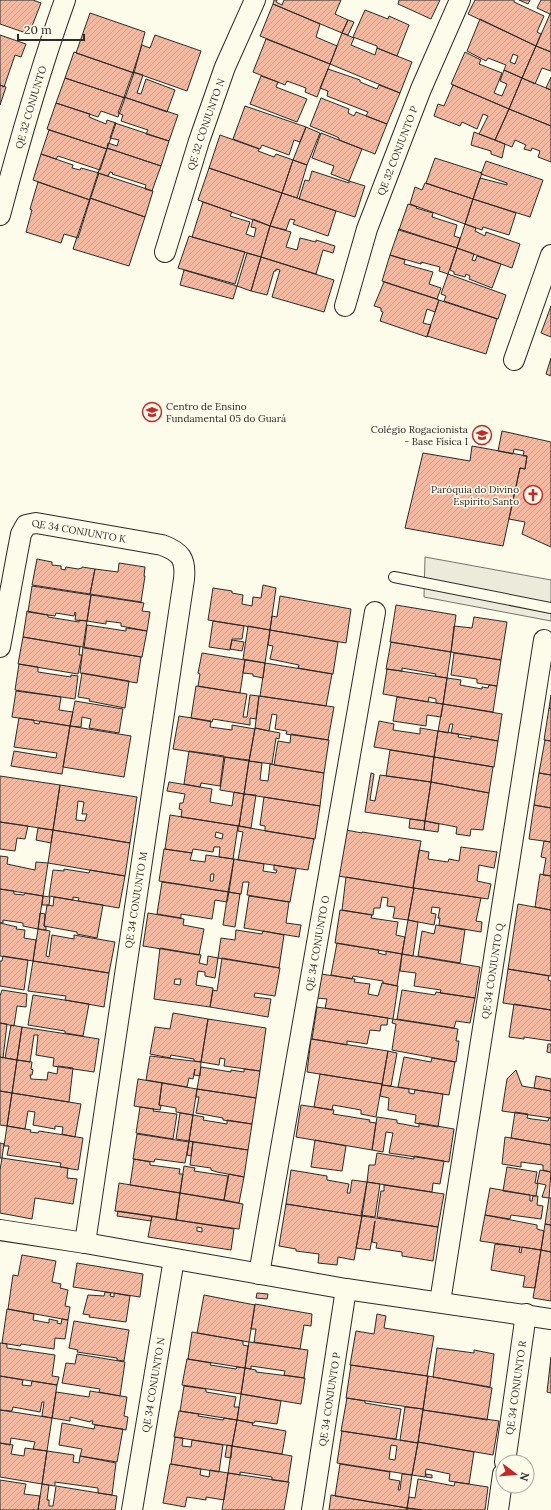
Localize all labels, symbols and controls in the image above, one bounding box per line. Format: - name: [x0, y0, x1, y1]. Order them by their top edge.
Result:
- scale bar: [18, 16, 84, 42]
- text: 20 m: [24, 22, 52, 37]
- street label: QE 32 CONJUNTO: [12, 64, 49, 150]
- street label: QE 32 CONJUNTO N: [184, 76, 227, 172]
- street label: QE 32 CONJUNTO P: [374, 104, 420, 197]
- place label: Centro de Ensino Fundamental 05 do Guará: [166, 400, 286, 425]
- school or university icon: Centro de Ensino Fundamental 05 do Guará: [141, 401, 163, 423]
- place label: Colégio Rogacionista - Base Física I: [371, 423, 468, 448]
- school or university icon: Colégio Rogacionista - Base Física I: [471, 424, 493, 446]
- place label: Paróquia do Divino Espírito Santo: [431, 483, 519, 508]
- church icon: Paróquia do Divino Espírito Santo: [522, 484, 544, 506]
- street label: QE 34 CONJUNTO K: [31, 516, 127, 545]
- street label: QE 34 CONJUNTO M: [122, 851, 150, 949]
- street label: QE 34 CONJUNTO O: [302, 894, 332, 992]
- street label: QE 34 CONJUNTO Q: [478, 922, 506, 1020]
- street label: QE 34 CONJUNTO N: [139, 1336, 167, 1433]
- street label: QE 34 CONJUNTO R: [502, 1339, 529, 1436]
- street label: QE 34 CONJUNTO P: [315, 1351, 343, 1447]
- north arrow: [495, 1454, 535, 1494]
- text: N: [517, 1471, 533, 1483]

